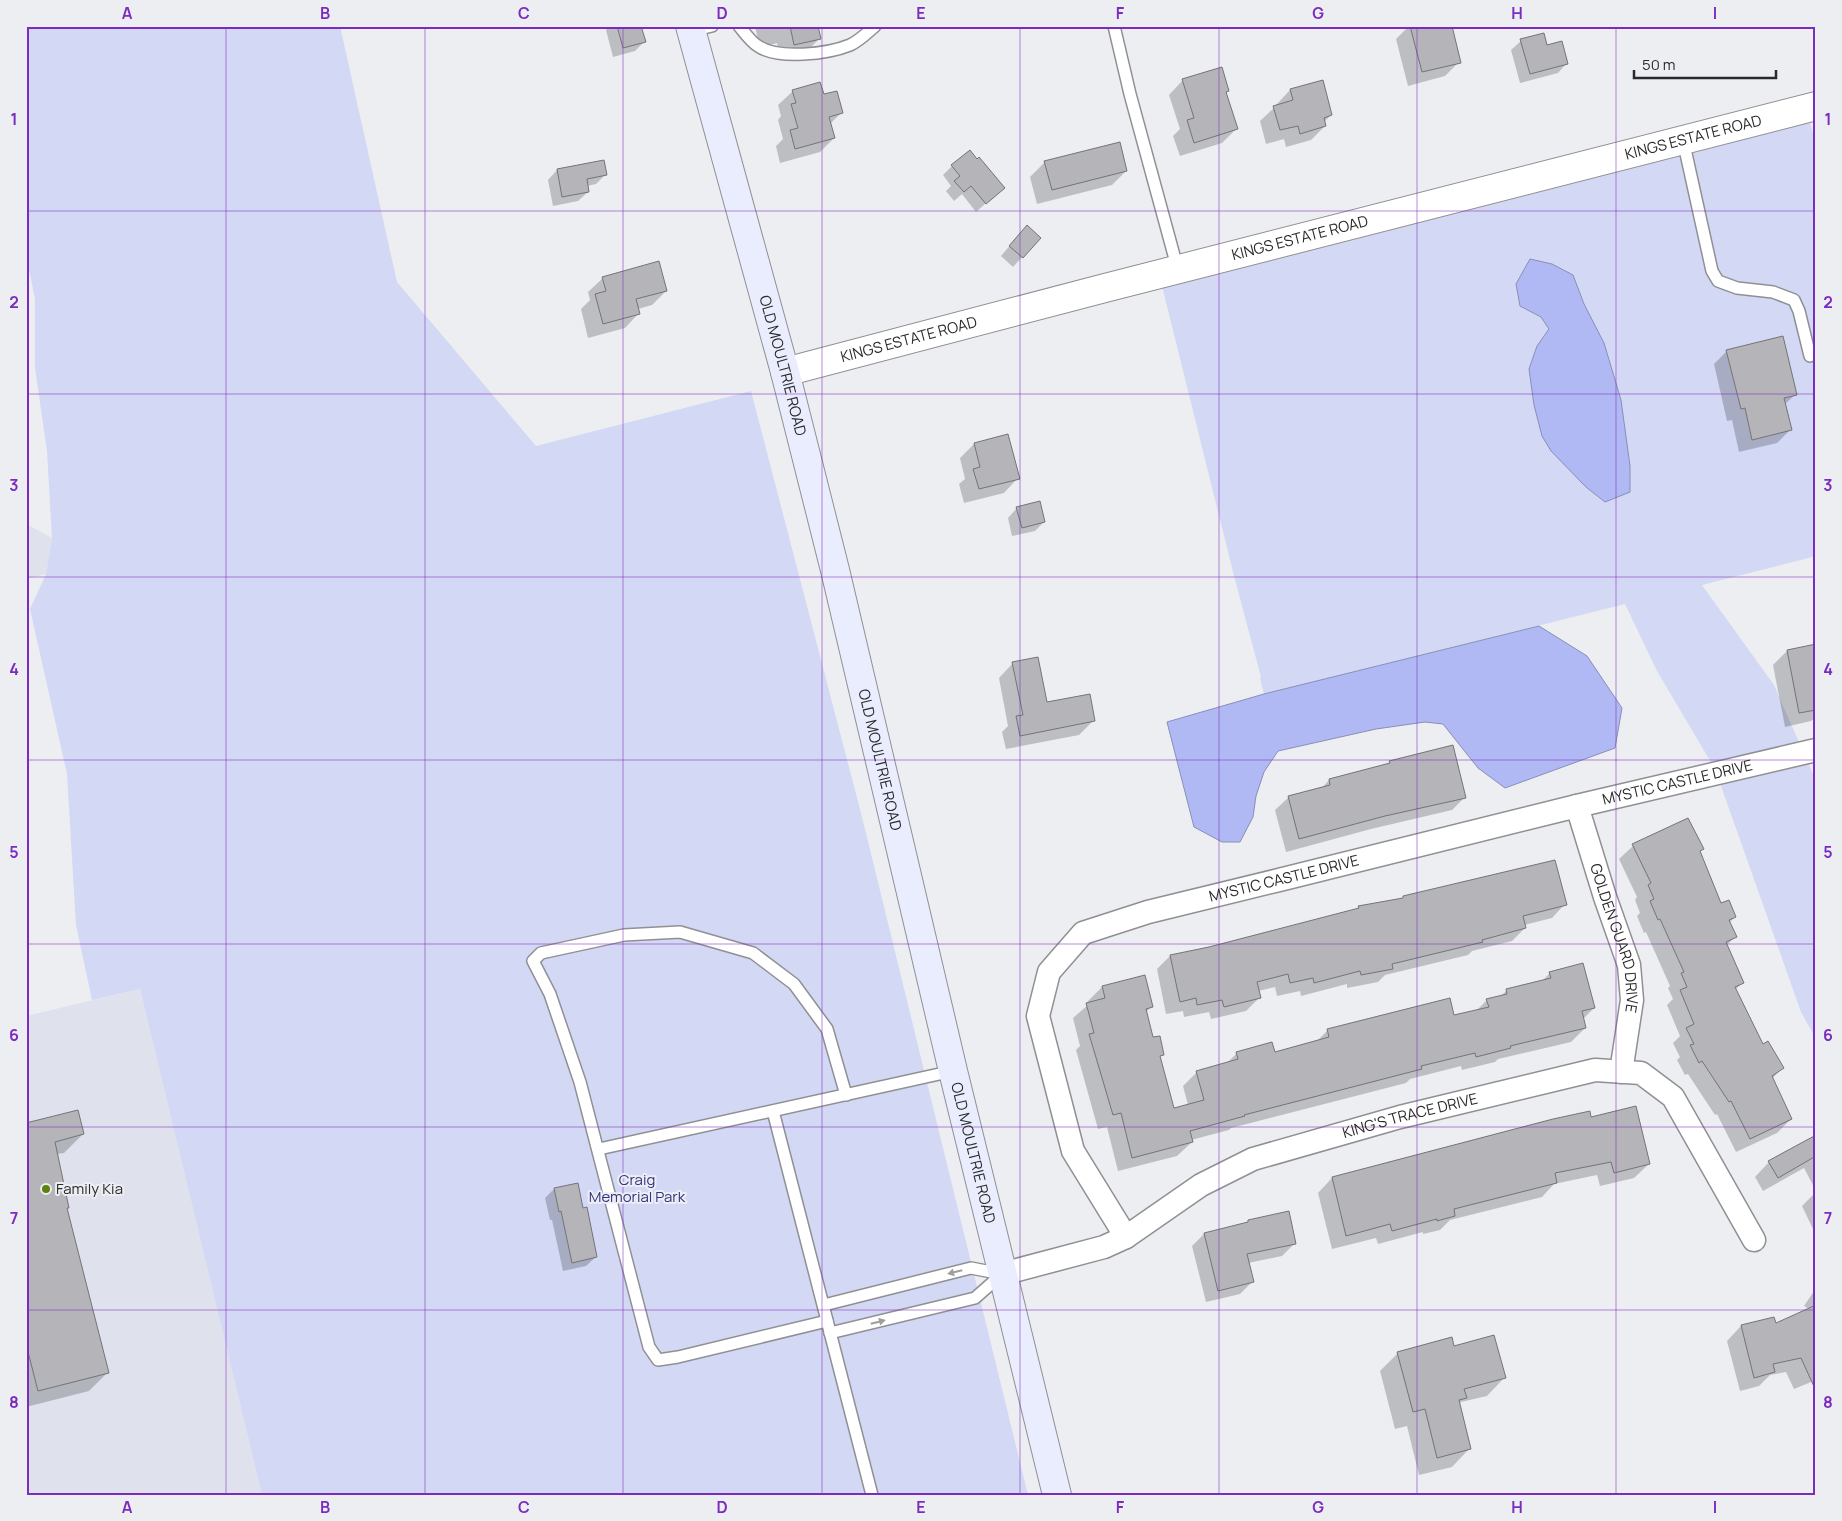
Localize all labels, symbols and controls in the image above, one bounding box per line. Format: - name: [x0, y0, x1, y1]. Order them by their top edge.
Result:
- text: A: [122, 2, 133, 24]
- text: B: [320, 2, 330, 24]
- text: C: [518, 2, 530, 24]
- text: D: [716, 2, 728, 24]
- text: E: [916, 2, 926, 24]
- text: F: [1116, 2, 1125, 24]
- text: G: [1312, 2, 1324, 24]
- text: H: [1511, 2, 1523, 24]
- text: I: [1713, 2, 1717, 24]
- scale bar: [1634, 48, 1777, 80]
- text: 50 m: [1642, 54, 1676, 75]
- text: 1: [10, 108, 18, 130]
- text: 1: [1824, 108, 1832, 130]
- street label: KINGS ESTATE ROAD: [1622, 109, 1764, 165]
- street label: KINGS ESTATE ROAD: [1229, 210, 1370, 265]
- text: 2: [9, 291, 19, 313]
- text: 2: [1823, 291, 1833, 313]
- street label: OLD MOULTRIE ROAD: [754, 293, 812, 438]
- street label: KINGS ESTATE ROAD: [838, 311, 979, 367]
- text: 3: [9, 474, 19, 496]
- text: 3: [1823, 474, 1833, 496]
- text: 4: [9, 658, 19, 680]
- text: 4: [1823, 658, 1833, 680]
- street label: OLD MOULTRIE ROAD: [853, 687, 907, 833]
- street label: MYSTIC CASTLE DRIVE: [1600, 754, 1755, 810]
- text: 5: [9, 841, 19, 863]
- text: 5: [1823, 841, 1833, 863]
- street label: MYSTIC CASTLE DRIVE: [1207, 850, 1361, 907]
- street label: GOLDEN GUARD DRIVE: [1585, 861, 1643, 1014]
- text: 6: [9, 1024, 19, 1046]
- text: 6: [1823, 1024, 1833, 1046]
- street label: OLD MOULTRIE ROAD: [946, 1080, 1001, 1226]
- street label: KING'S TRACE DRIVE: [1340, 1088, 1480, 1143]
- park label: Craig Memorial Park: [589, 1169, 686, 1207]
- place label: Family Kia: [56, 1178, 123, 1199]
- marker: Family Kia: [40, 1183, 52, 1195]
- text: 7: [10, 1207, 18, 1229]
- text: 7: [1824, 1207, 1832, 1229]
- one-way arrow: [947, 1269, 962, 1277]
- one-way arrow: [870, 1318, 885, 1326]
- text: 8: [9, 1391, 19, 1413]
- text: 8: [1823, 1391, 1833, 1413]
- text: A: [122, 1496, 133, 1518]
- text: B: [320, 1496, 330, 1518]
- text: C: [518, 1496, 530, 1518]
- text: D: [716, 1496, 728, 1518]
- text: E: [916, 1496, 926, 1518]
- text: F: [1116, 1496, 1125, 1518]
- text: G: [1312, 1496, 1324, 1518]
- text: H: [1511, 1496, 1523, 1518]
- text: I: [1713, 1496, 1717, 1518]

